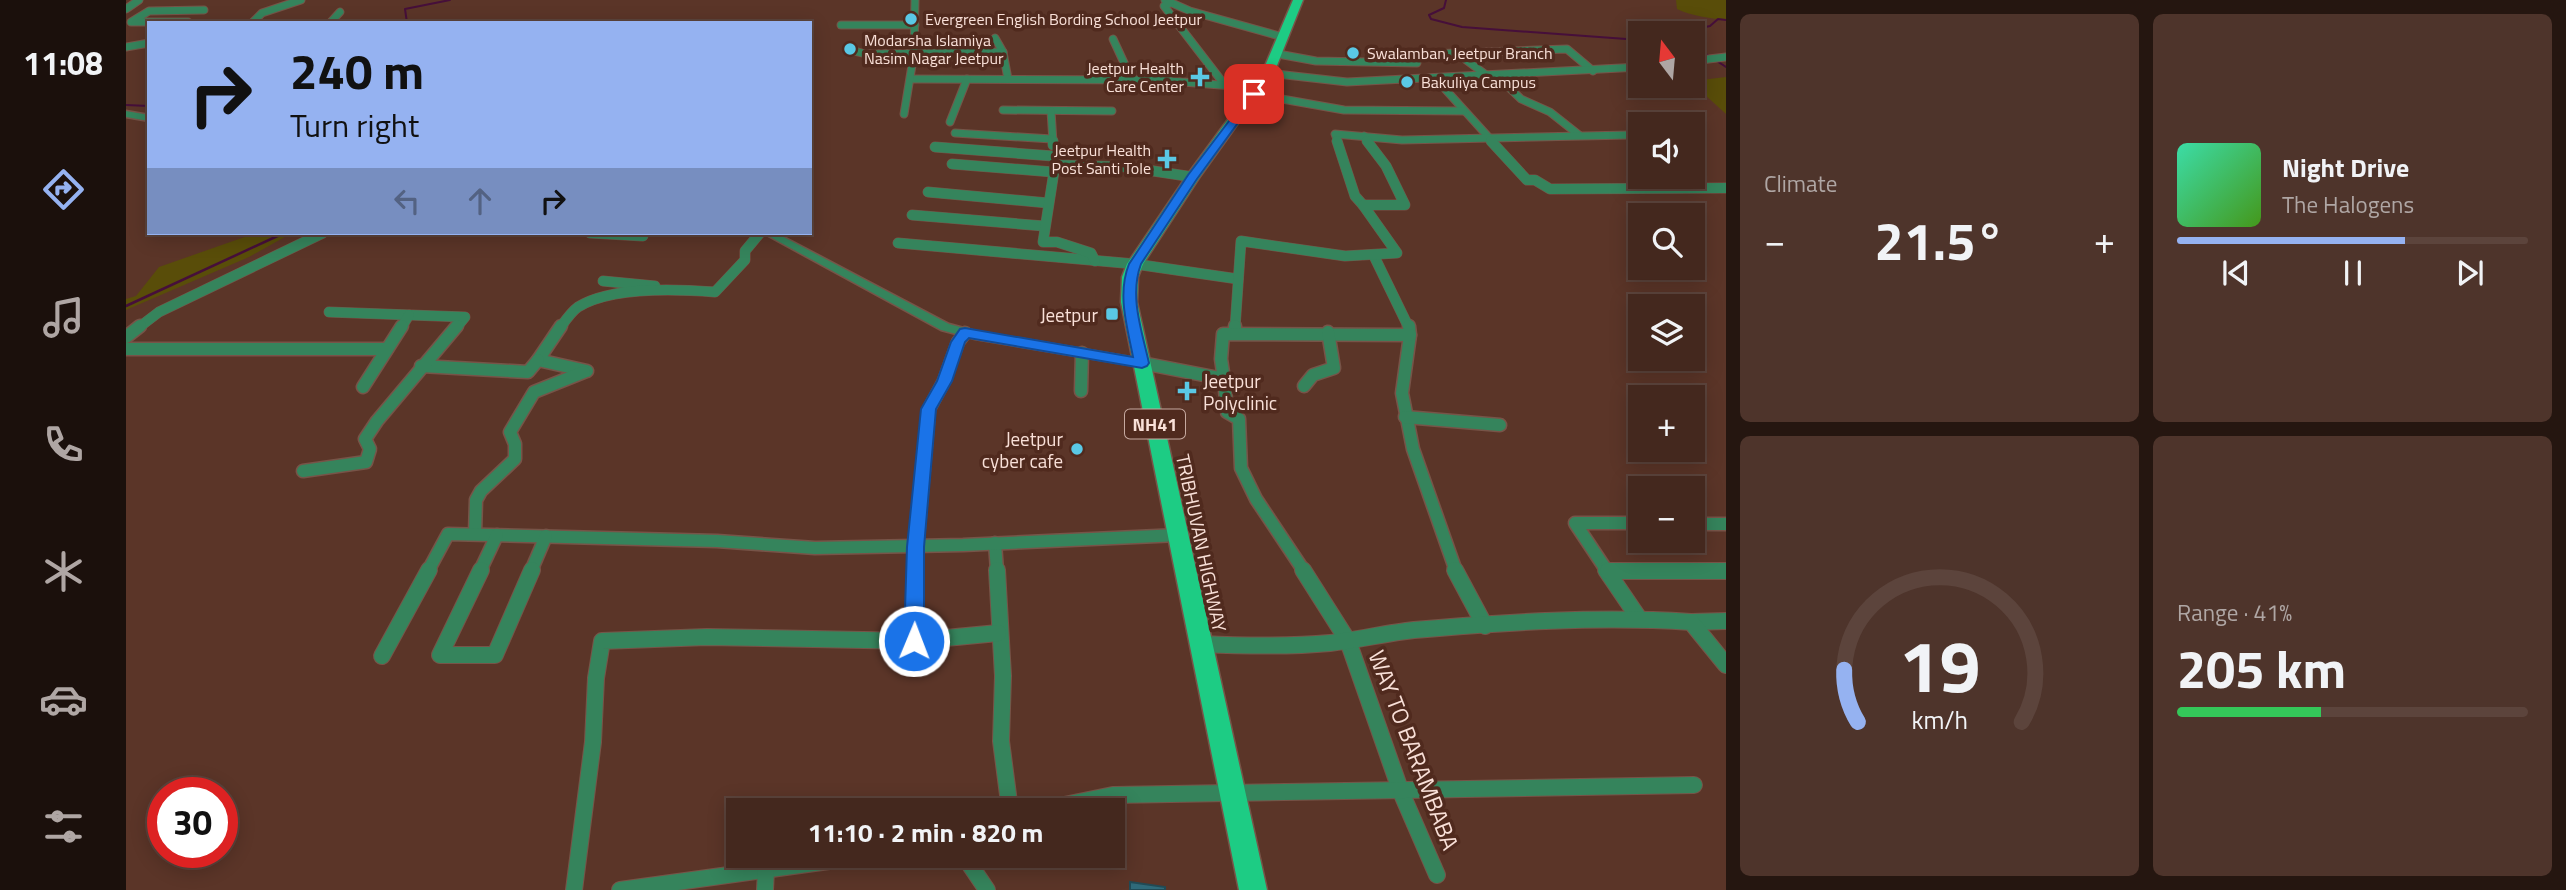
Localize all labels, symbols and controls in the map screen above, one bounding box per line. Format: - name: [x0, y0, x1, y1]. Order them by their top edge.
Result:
- place label: Evergreen English Bording School Jeetpur: [925, 7, 1203, 31]
- marker: Evergreen English Bording School Jeetpur: [903, 11, 919, 27]
- north arrow: [1628, 21, 1704, 98]
- map controls: [1628, 21, 1705, 553]
- place label: Modarsha Islamiya Nasim Nagar Jeetpur: [864, 28, 1004, 70]
- text: 240 m: [290, 33, 424, 108]
- text: 11:08: [23, 39, 103, 87]
- marker: Modarsha Islamiya Nasim Nagar Jeetpur: [842, 41, 858, 57]
- place label: Swalamban, Jeetpur Branch: [1367, 41, 1553, 65]
- marker: Swalamban, Jeetpur Branch: [1345, 45, 1361, 61]
- icon: right: [175, 49, 266, 140]
- place label: Jeetpur Health Care Center: [1087, 56, 1184, 98]
- pin: [1224, 64, 1284, 124]
- marker: Jeetpur Health Care Center: [1190, 67, 1210, 87]
- place label: Bakuliya Campus: [1421, 70, 1536, 94]
- marker: Bakuliya Campus: [1399, 74, 1415, 90]
- icon: arrive: [1235, 75, 1273, 113]
- text: Turn right: [290, 101, 419, 149]
- button: sound: [1628, 112, 1705, 189]
- place label: Jeetpur Health Post Santi Tole: [1051, 138, 1151, 180]
- text: Night Drive: [2282, 148, 2409, 187]
- marker: Jeetpur Health Post Santi Tole: [1157, 149, 1177, 169]
- icon: directions: [39, 165, 88, 214]
- text: Climate: [1764, 166, 1837, 201]
- icon: left: [388, 182, 426, 220]
- icon: ahead: [461, 182, 499, 220]
- icon: right: [534, 182, 572, 220]
- text: The Halogens: [2282, 187, 2414, 222]
- text: 21.5°: [1875, 201, 2004, 280]
- button: search: [1628, 203, 1705, 280]
- text: −: [1764, 211, 1785, 269]
- text: +: [2094, 211, 2115, 269]
- icon: previous: [2217, 254, 2255, 292]
- icon: pause: [2334, 254, 2372, 292]
- icon: next: [2451, 254, 2489, 292]
- icon: music: [39, 293, 88, 342]
- button: layers: [1628, 294, 1705, 371]
- place label: Jeetpur: [1040, 300, 1098, 329]
- marker: Jeetpur: [1104, 306, 1120, 322]
- place label: Jeetpur Polyclinic: [1203, 366, 1277, 417]
- marker: Jeetpur Polyclinic: [1177, 381, 1197, 401]
- button: +: [1628, 385, 1705, 462]
- road number: NH41: [1125, 410, 1185, 438]
- icon: phone: [39, 420, 88, 469]
- place label: Jeetpur cyber cafe: [982, 424, 1063, 475]
- marker: Jeetpur cyber cafe: [1069, 441, 1085, 457]
- street label: TRIBHUVAN HIGHWAY: [1169, 451, 1235, 635]
- button: −: [1628, 476, 1705, 553]
- icon: climate: [39, 547, 88, 596]
- text: Range · 41%: [2177, 595, 2292, 630]
- position arrow: [877, 604, 951, 678]
- text: 19: [1899, 610, 1980, 720]
- text: 205 km: [2177, 629, 2346, 708]
- street label: WAY TO BARAMBABA: [1360, 645, 1468, 855]
- icon: car: [39, 675, 88, 724]
- text: km/h: [1911, 701, 1968, 739]
- speed limit sign: 30: [147, 777, 238, 868]
- icon: filters: [39, 802, 88, 851]
- text: 11:10 · 2 min · 820 m: [808, 813, 1043, 852]

